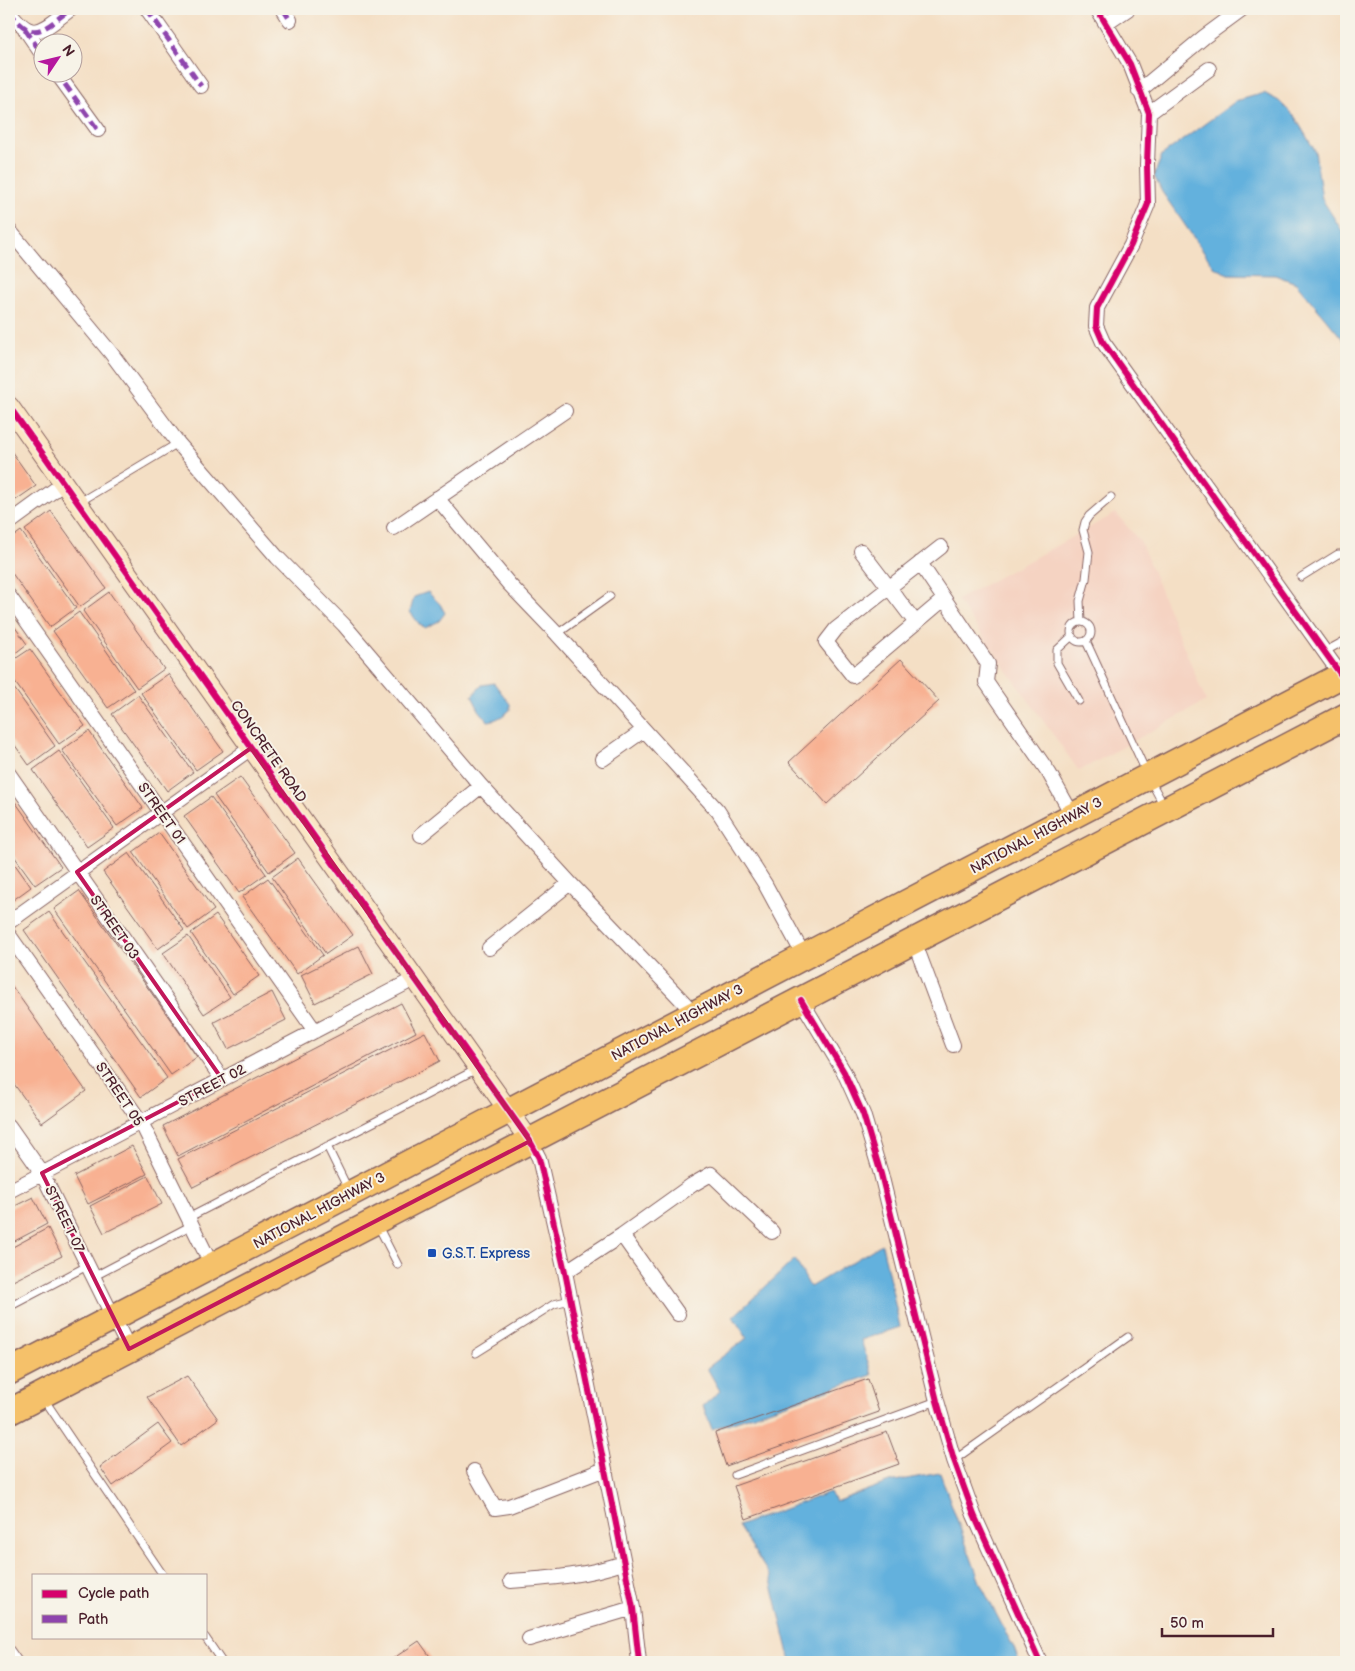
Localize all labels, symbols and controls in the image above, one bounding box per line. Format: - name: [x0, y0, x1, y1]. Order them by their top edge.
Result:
- north arrow: [32, 32, 82, 82]
- text: N: [58, 42, 78, 60]
- street label: CONCRETE ROAD: [227, 697, 310, 806]
- street label: STREET 01: [134, 779, 189, 847]
- street label: NATIONAL HIGHWAY 3: [967, 793, 1105, 877]
- street label: STREET 03: [86, 892, 143, 963]
- street label: NATIONAL HIGHWAY 3: [608, 980, 746, 1064]
- street label: STREET 05: [92, 1059, 147, 1129]
- street label: STREET 02: [176, 1060, 249, 1110]
- street label: NATIONAL HIGHWAY 3: [250, 1168, 388, 1252]
- street label: STREET 07: [41, 1183, 88, 1256]
- place label: G.S.T. Express: [442, 1245, 530, 1262]
- marker: G.S.T. Express: [426, 1247, 438, 1259]
- legend: [32, 1574, 208, 1638]
- text: Cycle path: [78, 1584, 149, 1603]
- scale bar: [1162, 1606, 1274, 1638]
- text: Path: [78, 1610, 108, 1629]
- text: 50 m: [1170, 1614, 1204, 1633]

